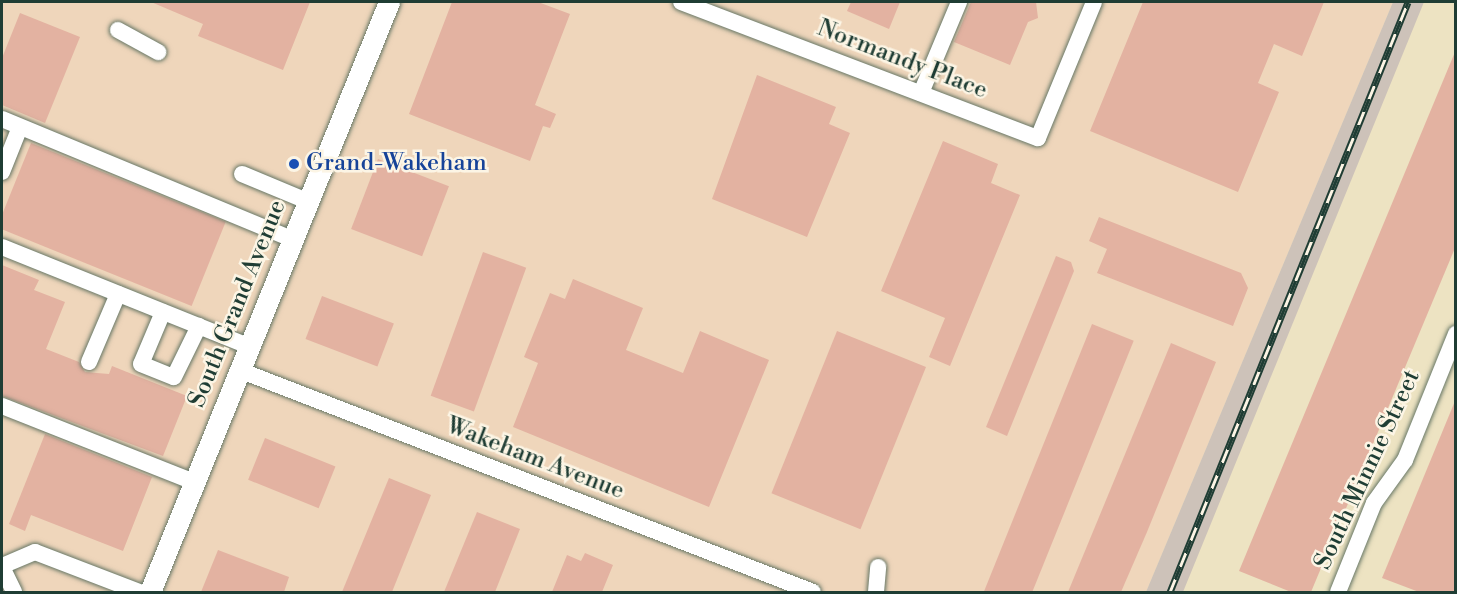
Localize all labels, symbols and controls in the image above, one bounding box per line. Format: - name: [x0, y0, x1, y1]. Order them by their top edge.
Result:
- street label: Normandy Place: [813, 14, 991, 106]
- place label: Grand-Wakeham: [306, 150, 487, 178]
- marker: Grand-Wakeham: [287, 157, 301, 171]
- street label: South Grand Avenue: [183, 196, 293, 412]
- street label: South Minnie Street: [1309, 366, 1427, 574]
- street label: Wakeham Avenue: [442, 412, 628, 506]

